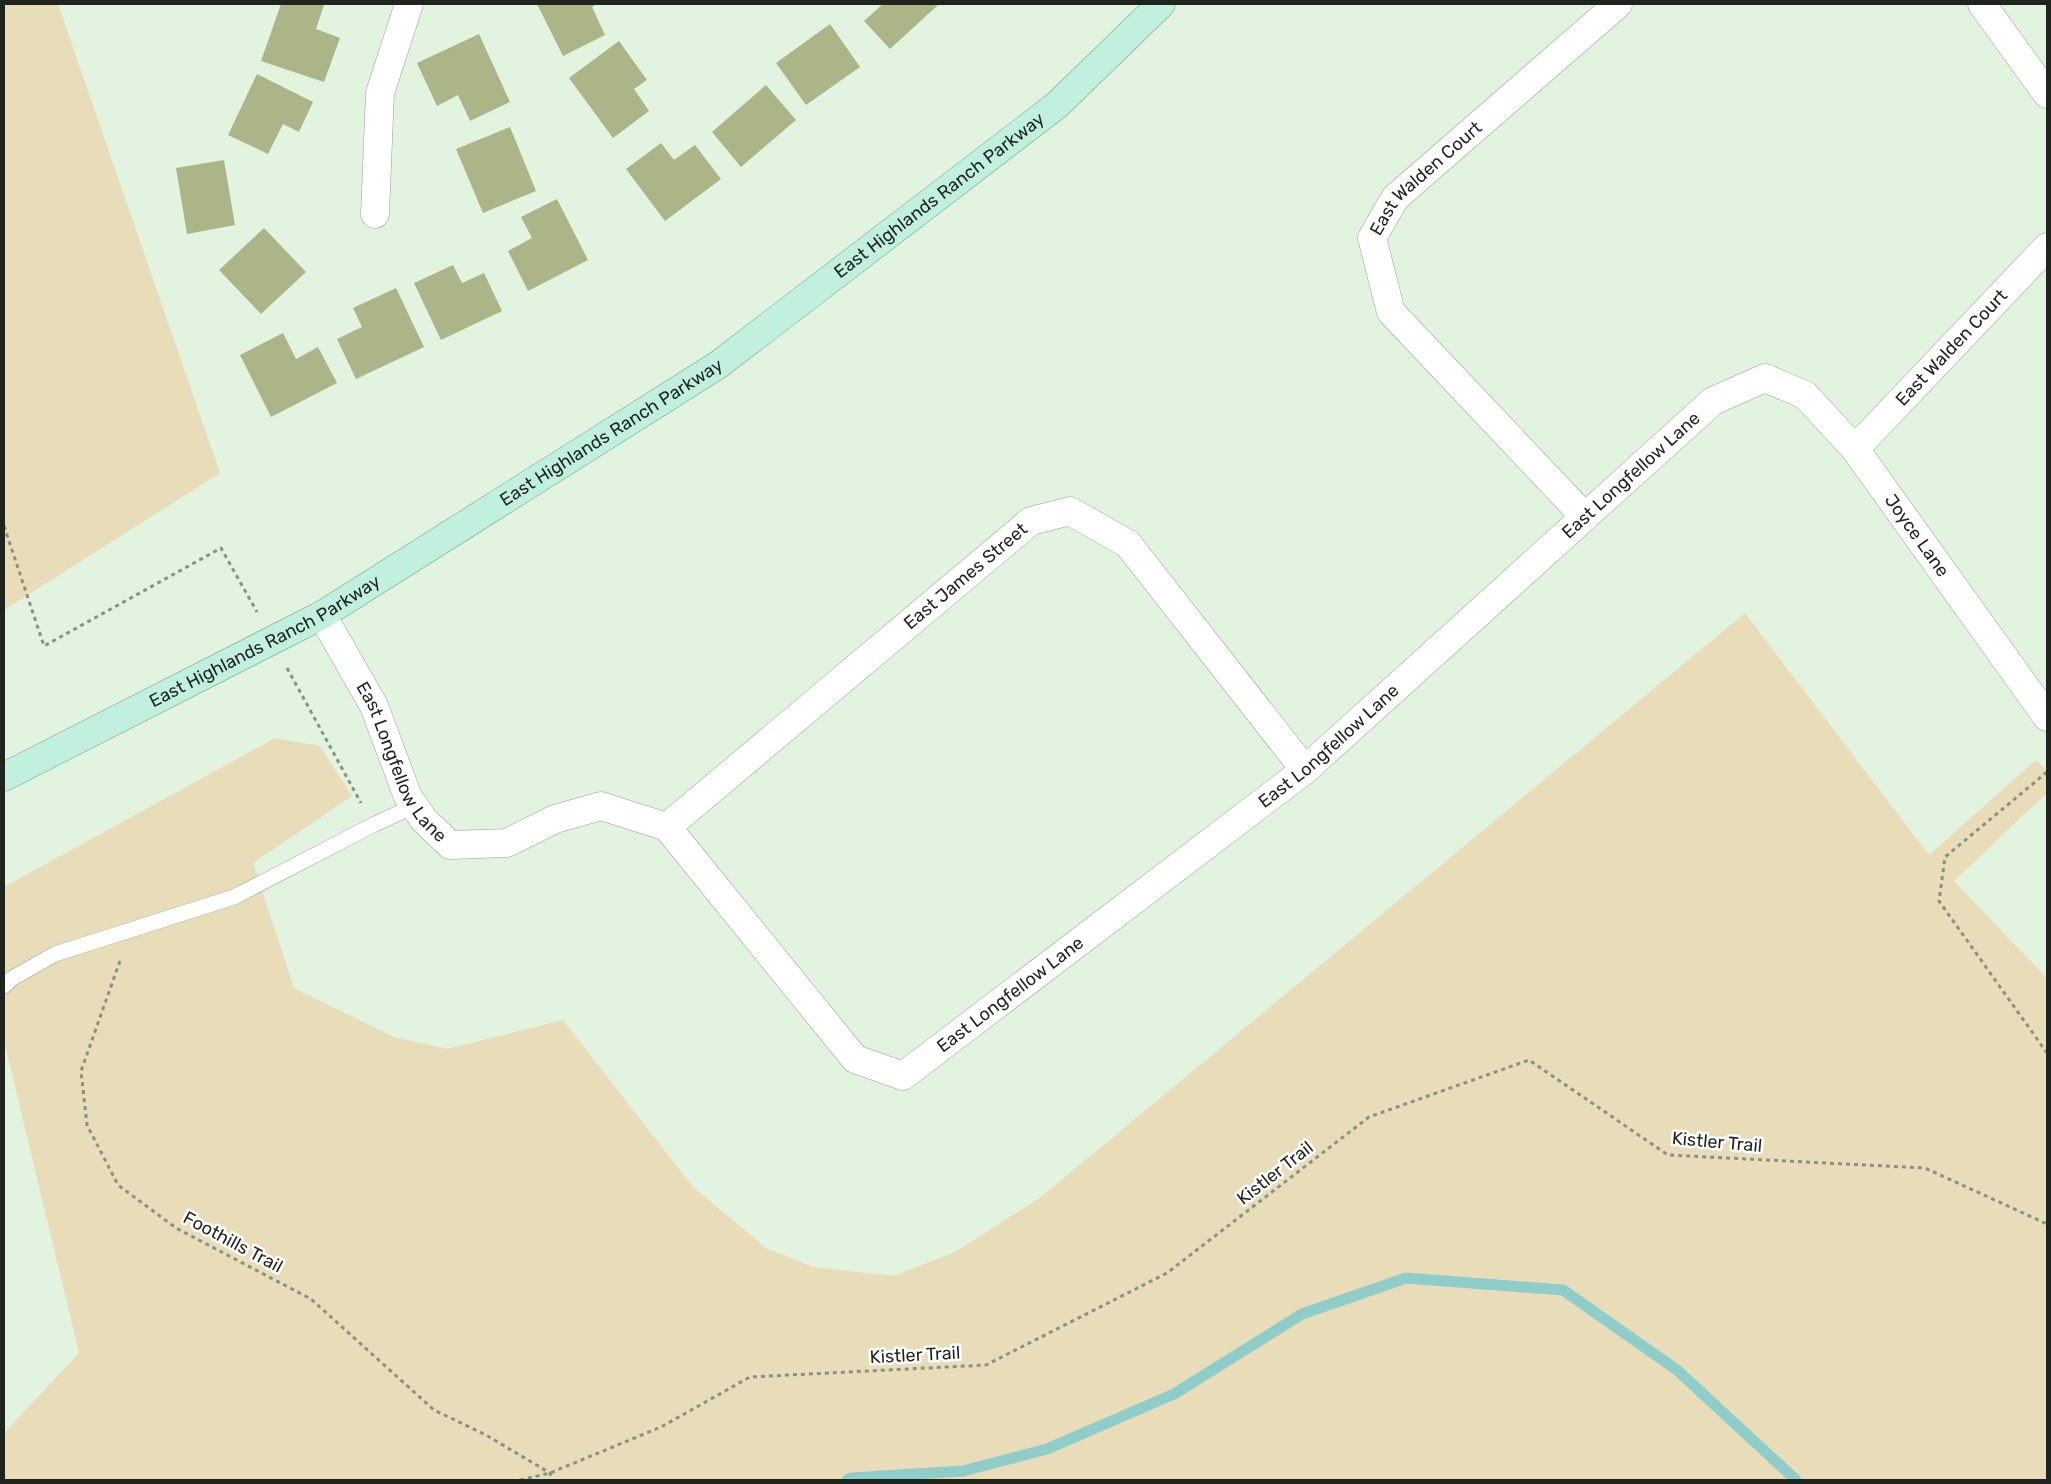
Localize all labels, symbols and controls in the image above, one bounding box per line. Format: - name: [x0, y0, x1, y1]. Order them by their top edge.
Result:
- street label: East Highlands Ranch Parkway: [830, 108, 1049, 283]
- street label: East Walden Court: [1365, 116, 1486, 239]
- street label: East Walden Court: [1891, 285, 2012, 410]
- street label: East Highlands Ranch Parkway: [496, 354, 727, 511]
- street label: East Longfellow Lane: [1557, 407, 1705, 543]
- street label: Joyce Lane: [1880, 490, 1954, 581]
- street label: East James Street: [899, 518, 1032, 634]
- street label: East Highlands Ranch Parkway: [145, 570, 384, 712]
- street label: East Longfellow Lane: [351, 678, 451, 847]
- street label: East Longfellow Lane: [1254, 679, 1403, 813]
- street label: East Longfellow Lane: [932, 932, 1088, 1057]
- street label: Kistler Trail: [1671, 1127, 1763, 1157]
- street label: Kistler Trail: [1233, 1136, 1317, 1210]
- street label: Foothills Trail: [180, 1207, 286, 1277]
- street label: Kistler Trail: [869, 1342, 961, 1368]

